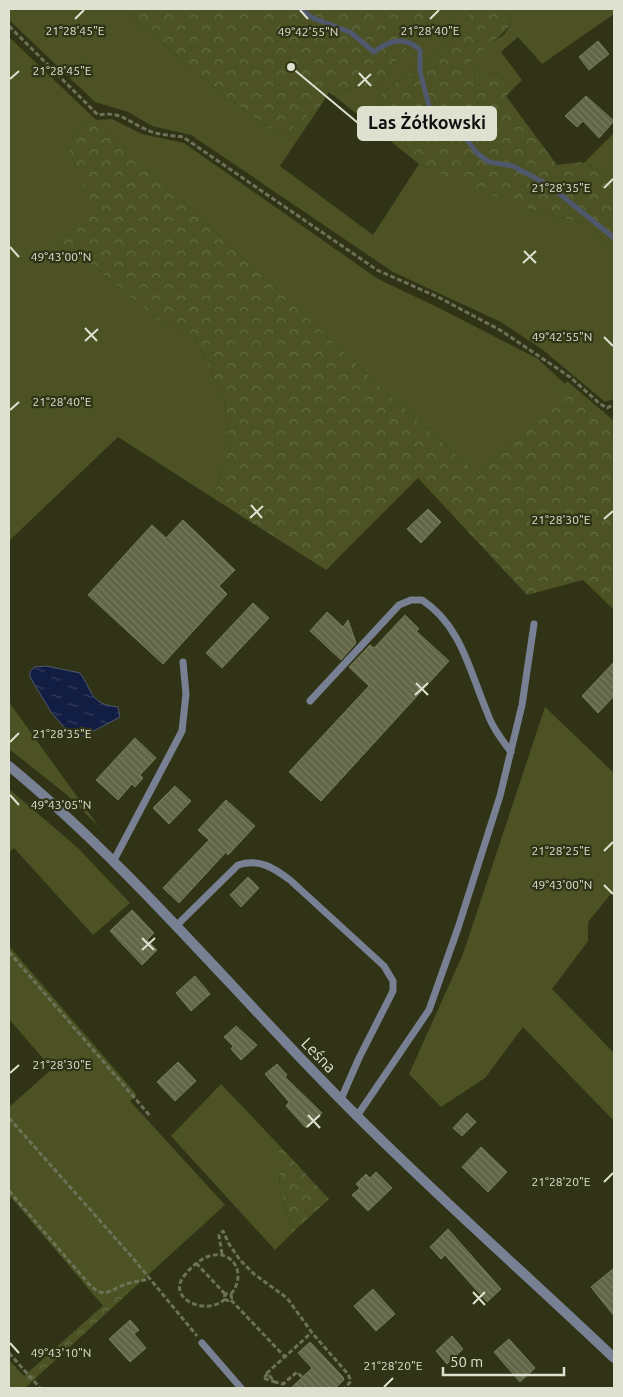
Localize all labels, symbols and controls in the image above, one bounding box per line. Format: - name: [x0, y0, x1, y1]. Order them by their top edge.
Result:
- text: 21°28'45"E: [46, 24, 105, 37]
- text: 21°28'40"E: [401, 24, 460, 37]
- text: 49°42'55"N: [278, 25, 338, 38]
- text: 21°28'45"E: [33, 64, 92, 77]
- callout: Las Żółkowski: [358, 107, 496, 140]
- text: Las Żółkowski: [368, 112, 486, 132]
- text: 21°28'35"E: [532, 181, 591, 194]
- text: 49°43'00"N: [31, 250, 91, 263]
- text: 49°42'55"N: [532, 330, 592, 343]
- text: 21°28'40"E: [33, 395, 92, 408]
- text: 21°28'30"E: [532, 513, 591, 526]
- text: 21°28'35"E: [33, 727, 92, 740]
- text: 49°43'05"N: [31, 798, 91, 811]
- text: 21°28'25"E: [532, 844, 591, 857]
- text: 49°43'00"N: [532, 878, 592, 891]
- street label: Leśna: [298, 1034, 340, 1076]
- text: 21°28'30"E: [33, 1058, 92, 1071]
- text: 21°28'20"E: [532, 1175, 591, 1188]
- scale bar: [443, 1344, 564, 1376]
- text: 49°43'10"N: [31, 1346, 91, 1359]
- text: 50 m: [450, 1353, 483, 1370]
- text: 21°28'20"E: [364, 1359, 423, 1372]

